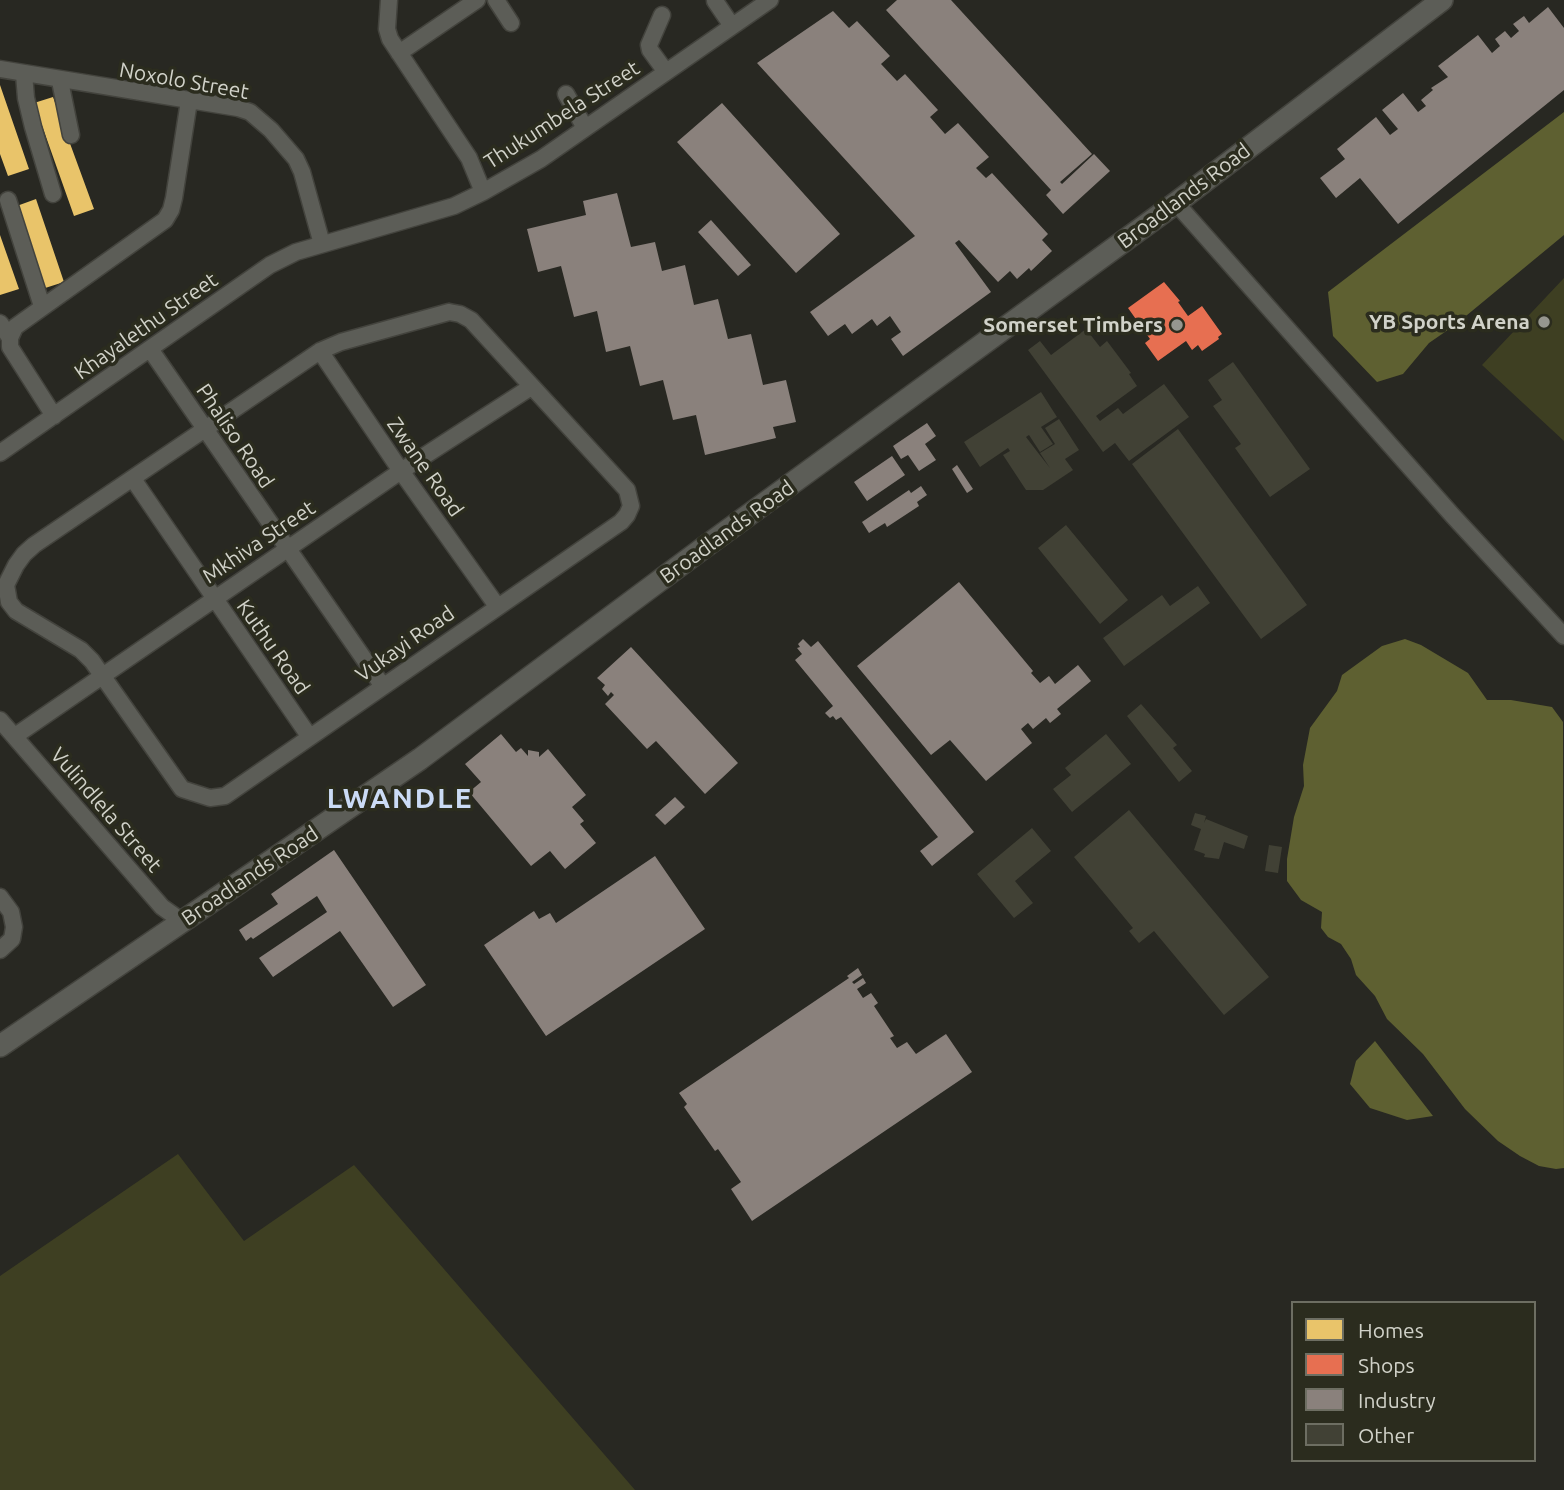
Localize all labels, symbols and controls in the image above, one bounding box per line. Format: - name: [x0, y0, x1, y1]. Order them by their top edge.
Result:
- street label: Thukumbela Street: [480, 55, 644, 175]
- street label: Noxolo Street: [117, 57, 251, 105]
- street label: Broadlands Road: [1113, 138, 1255, 254]
- street label: Khayalethu Street: [69, 267, 223, 385]
- place label: YB Sports Arena: [1369, 309, 1530, 335]
- place label: Somerset Timbers: [983, 312, 1163, 338]
- marker: YB Sports Arena: [1536, 314, 1552, 330]
- marker: Somerset Timbers: [1169, 317, 1185, 333]
- street label: Phaliso Road: [191, 379, 279, 493]
- street label: Zwane Road: [382, 412, 468, 522]
- street label: Broadlands Road: [655, 475, 799, 589]
- street label: Mkhiva Street: [198, 495, 320, 589]
- street label: Kuthu Road: [231, 595, 315, 699]
- street label: Vukayi Road: [351, 601, 459, 687]
- street label: Vulindlela Street: [45, 743, 167, 877]
- district label: LWANDLE: [328, 782, 472, 816]
- street label: Broadlands Road: [177, 821, 323, 931]
- legend: [1291, 1301, 1536, 1462]
- text: Homes: [1358, 1318, 1424, 1342]
- text: Shops: [1358, 1353, 1415, 1377]
- text: Industry: [1358, 1388, 1436, 1412]
- text: Other: [1358, 1423, 1414, 1447]

